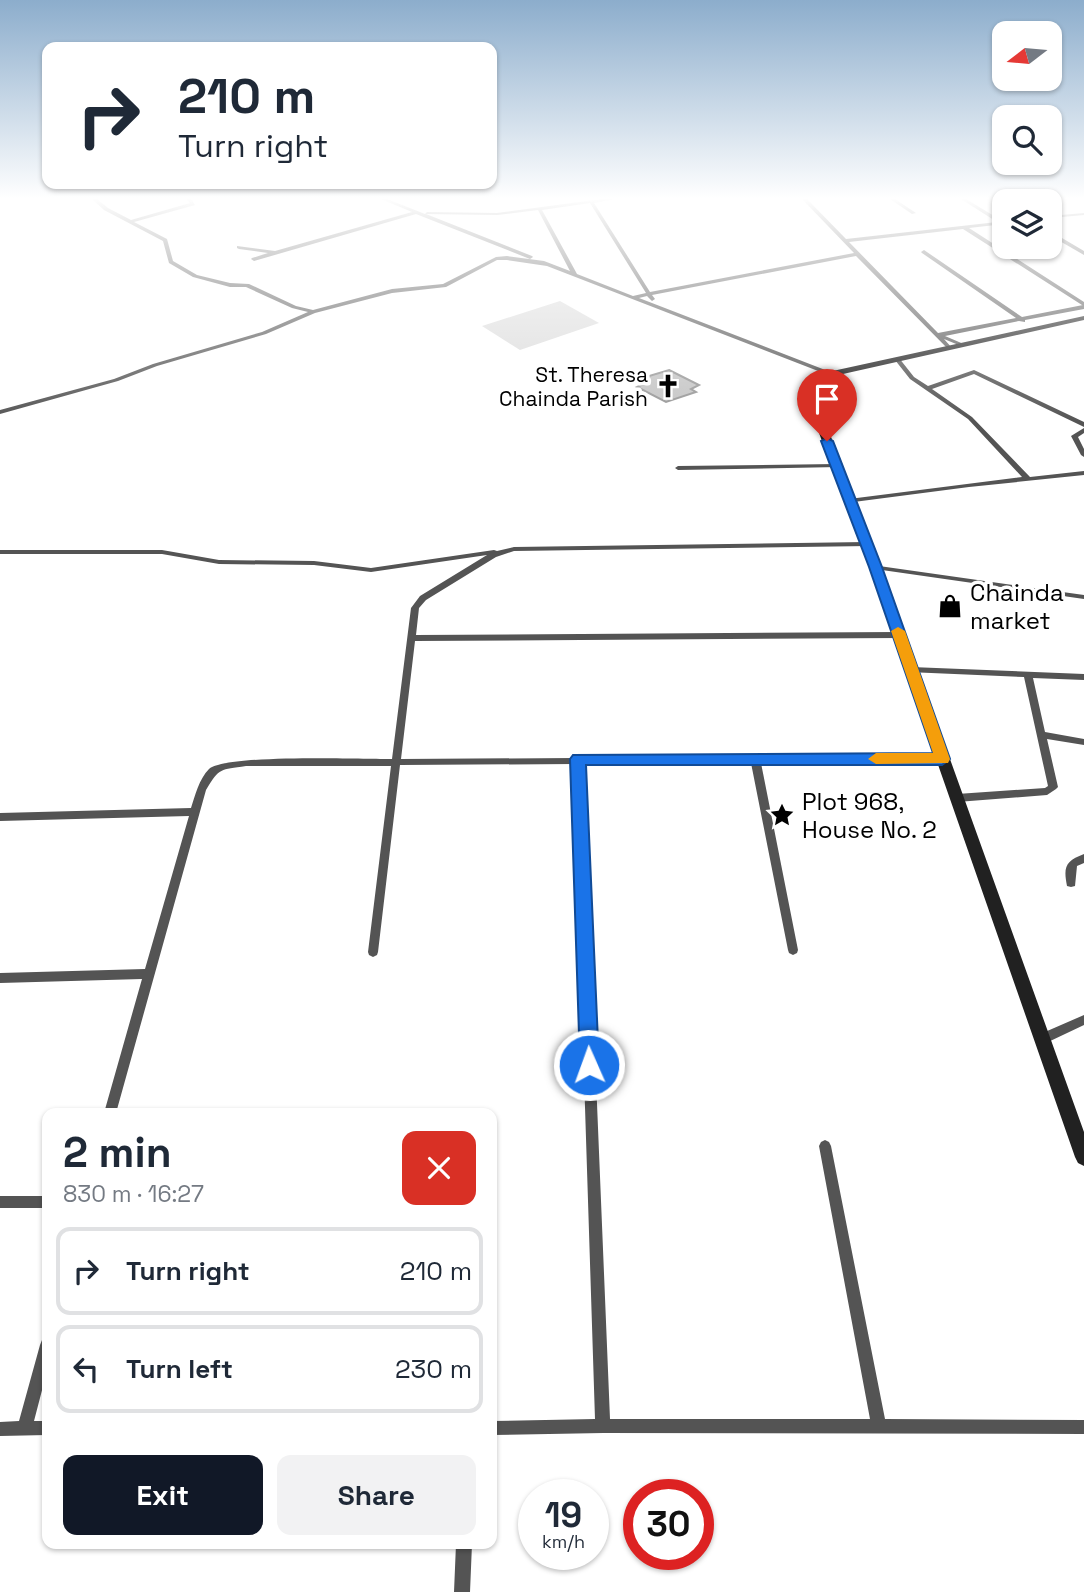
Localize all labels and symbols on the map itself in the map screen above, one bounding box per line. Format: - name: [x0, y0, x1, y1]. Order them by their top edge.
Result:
- north arrow: [992, 21, 1062, 91]
- place label: St. Theresa Chainda Parish: [499, 361, 648, 412]
- pin: [797, 369, 857, 441]
- church icon: St. Theresa Chainda Parish: [654, 372, 682, 400]
- place label: Chainda market: [970, 577, 1064, 636]
- shop icon: Chainda market: [936, 592, 964, 620]
- place label: Plot 968, House No. 2: [802, 786, 937, 845]
- place icon: Plot 968, House No. 2: [768, 801, 796, 829]
- position arrow: [552, 1028, 626, 1102]
- speed limit sign: 30: [623, 1479, 714, 1570]

